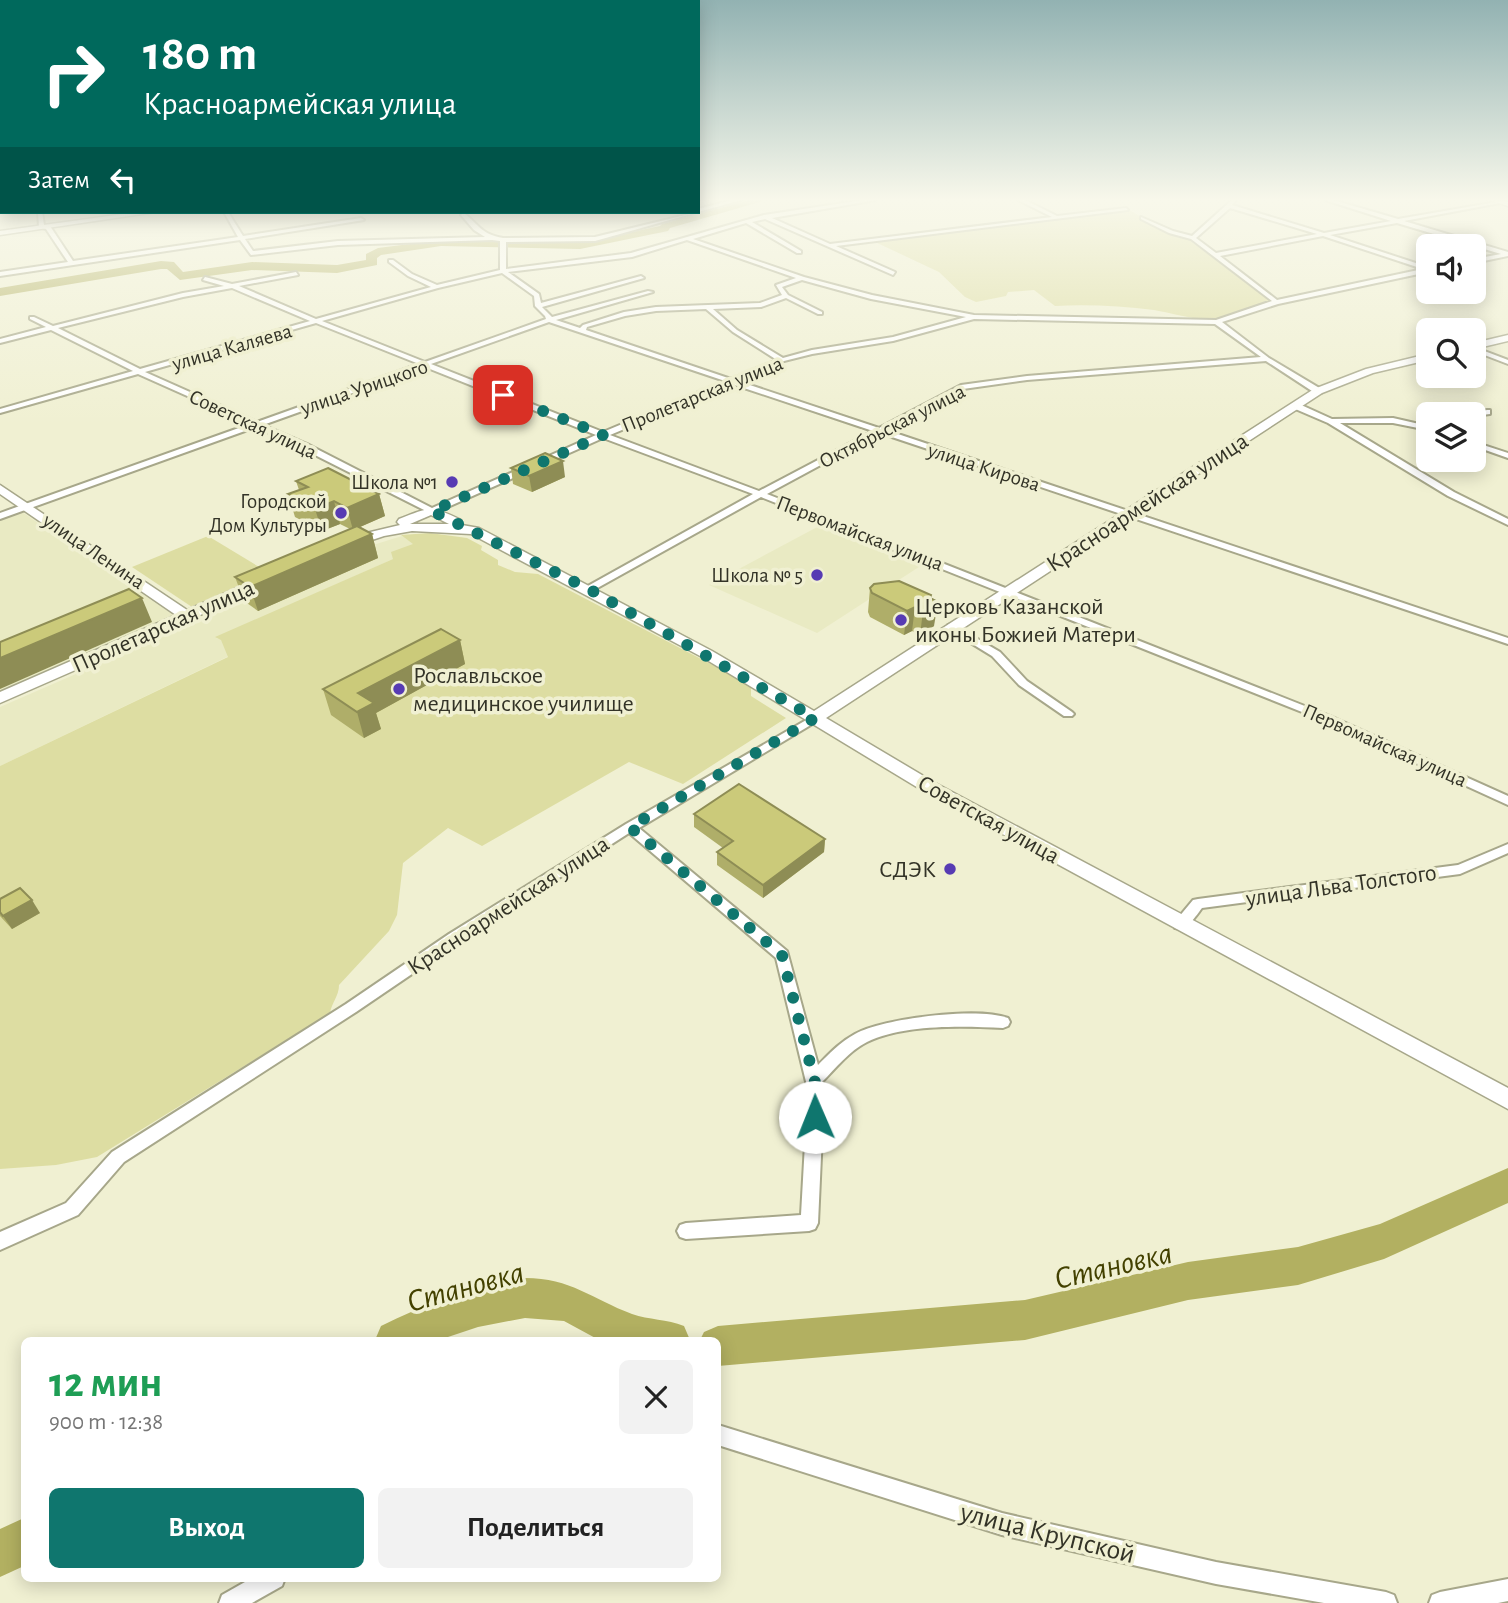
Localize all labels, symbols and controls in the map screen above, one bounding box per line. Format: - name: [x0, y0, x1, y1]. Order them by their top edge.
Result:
- icon: right: [28, 28, 119, 119]
- text: 180 m: [143, 30, 257, 79]
- text: Красноармейская улица: [143, 88, 457, 120]
- icon: left: [104, 161, 142, 199]
- text: Затем: [28, 167, 90, 193]
- map controls: [1416, 234, 1486, 472]
- button: sound: [1416, 234, 1486, 304]
- button: search: [1416, 318, 1486, 388]
- street label: улица Каляева: [169, 320, 295, 375]
- street label: Пролетарская улица: [619, 352, 786, 436]
- street label: улица Урицкого: [297, 356, 430, 419]
- pin: [473, 365, 533, 425]
- icon: arrive: [484, 376, 522, 414]
- street label: Октябрьская улица: [816, 380, 969, 472]
- street label: Советская улица: [186, 386, 320, 463]
- button: layers: [1416, 402, 1486, 472]
- street label: Красноармейская улица: [1042, 429, 1253, 577]
- street label: улица Кирова: [924, 439, 1043, 496]
- place label: Школа №1: [351, 472, 438, 493]
- marker: Школа №1: [444, 474, 460, 490]
- place label: Городской Дом Культуры: [209, 491, 327, 536]
- street label: Первомайская улица: [773, 492, 947, 575]
- marker: Городской Дом Культуры: [333, 505, 349, 521]
- street label: улица Ленина: [38, 509, 149, 593]
- place label: Школа № 5: [711, 565, 803, 586]
- marker: Школа № 5: [809, 567, 825, 583]
- street label: Пролетарская улица: [69, 576, 258, 678]
- place label: Церковь Казанской иконы Божией Матери: [915, 595, 1136, 647]
- marker: Церковь Казанской иконы Божией Матери: [893, 612, 909, 628]
- place label: Рославльское медицинское училище: [413, 664, 634, 716]
- marker: Рославльское медицинское училище: [391, 681, 407, 697]
- street label: Первомайская улица: [1300, 700, 1470, 791]
- street label: Советская улица: [914, 771, 1063, 869]
- street label: Красноармейская улица: [403, 832, 614, 980]
- place label: СДЭК: [879, 858, 936, 882]
- marker: СДЭК: [942, 861, 958, 877]
- street label: улица Льва Толстого: [1243, 861, 1438, 911]
- position arrow: [778, 1080, 852, 1154]
- water label: Становка: [1051, 1237, 1175, 1295]
- water label: Становка: [403, 1256, 527, 1318]
- button: close: [619, 1360, 693, 1434]
- text: 12 мин: [49, 1362, 162, 1404]
- text: 900 m · 12:38: [49, 1411, 163, 1434]
- button: Выход: [49, 1488, 364, 1568]
- button: Поделиться: [378, 1488, 693, 1568]
- street label: улица Крупской: [956, 1498, 1138, 1569]

